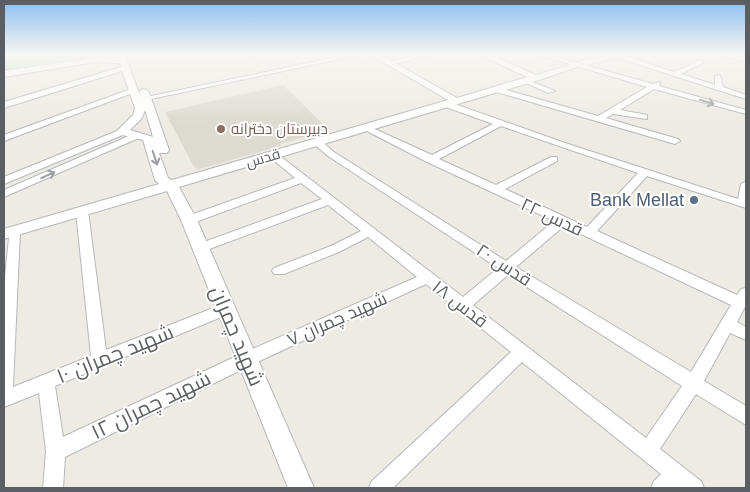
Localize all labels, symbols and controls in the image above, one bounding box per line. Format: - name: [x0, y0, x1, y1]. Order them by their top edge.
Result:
- one-way arrow: [699, 97, 715, 107]
- place label: دبیرستان دخترانه: [231, 120, 328, 139]
- marker: دبیرستان دخترانه: [215, 123, 227, 135]
- street label: قدس: [244, 144, 283, 172]
- one-way arrow: [151, 150, 160, 166]
- one-way arrow: [40, 169, 55, 179]
- place label: Bank Mellat: [590, 190, 684, 210]
- street label: قدس ۲۲: [517, 194, 586, 241]
- marker: Bank Mellat: [688, 194, 700, 206]
- street label: قدس ۲۰: [472, 240, 535, 291]
- street label: قدس ۱۸: [428, 276, 491, 332]
- street label: شهید چمران: [203, 282, 269, 390]
- street label: شهید چمران ۷: [284, 288, 391, 352]
- street label: شهید چمران ۱۰: [53, 320, 178, 390]
- street label: شهید چمران ۱۲: [87, 366, 215, 446]

